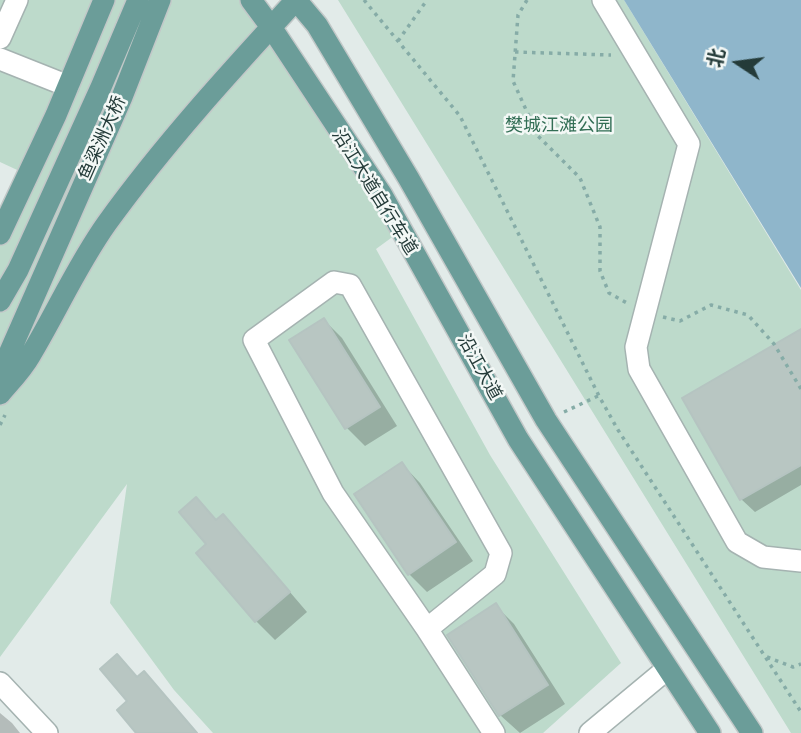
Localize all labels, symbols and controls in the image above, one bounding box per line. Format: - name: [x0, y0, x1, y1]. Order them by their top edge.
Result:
- north arrow: [703, 28, 773, 98]
- text: 北: [704, 46, 731, 70]
- street label: 鱼梁洲大桥: [76, 93, 132, 185]
- park label: 樊城江滩公园: [505, 116, 613, 138]
- street label: 沿江大道自行车道: [326, 126, 420, 260]
- street label: 沿江大道: [451, 331, 505, 405]

